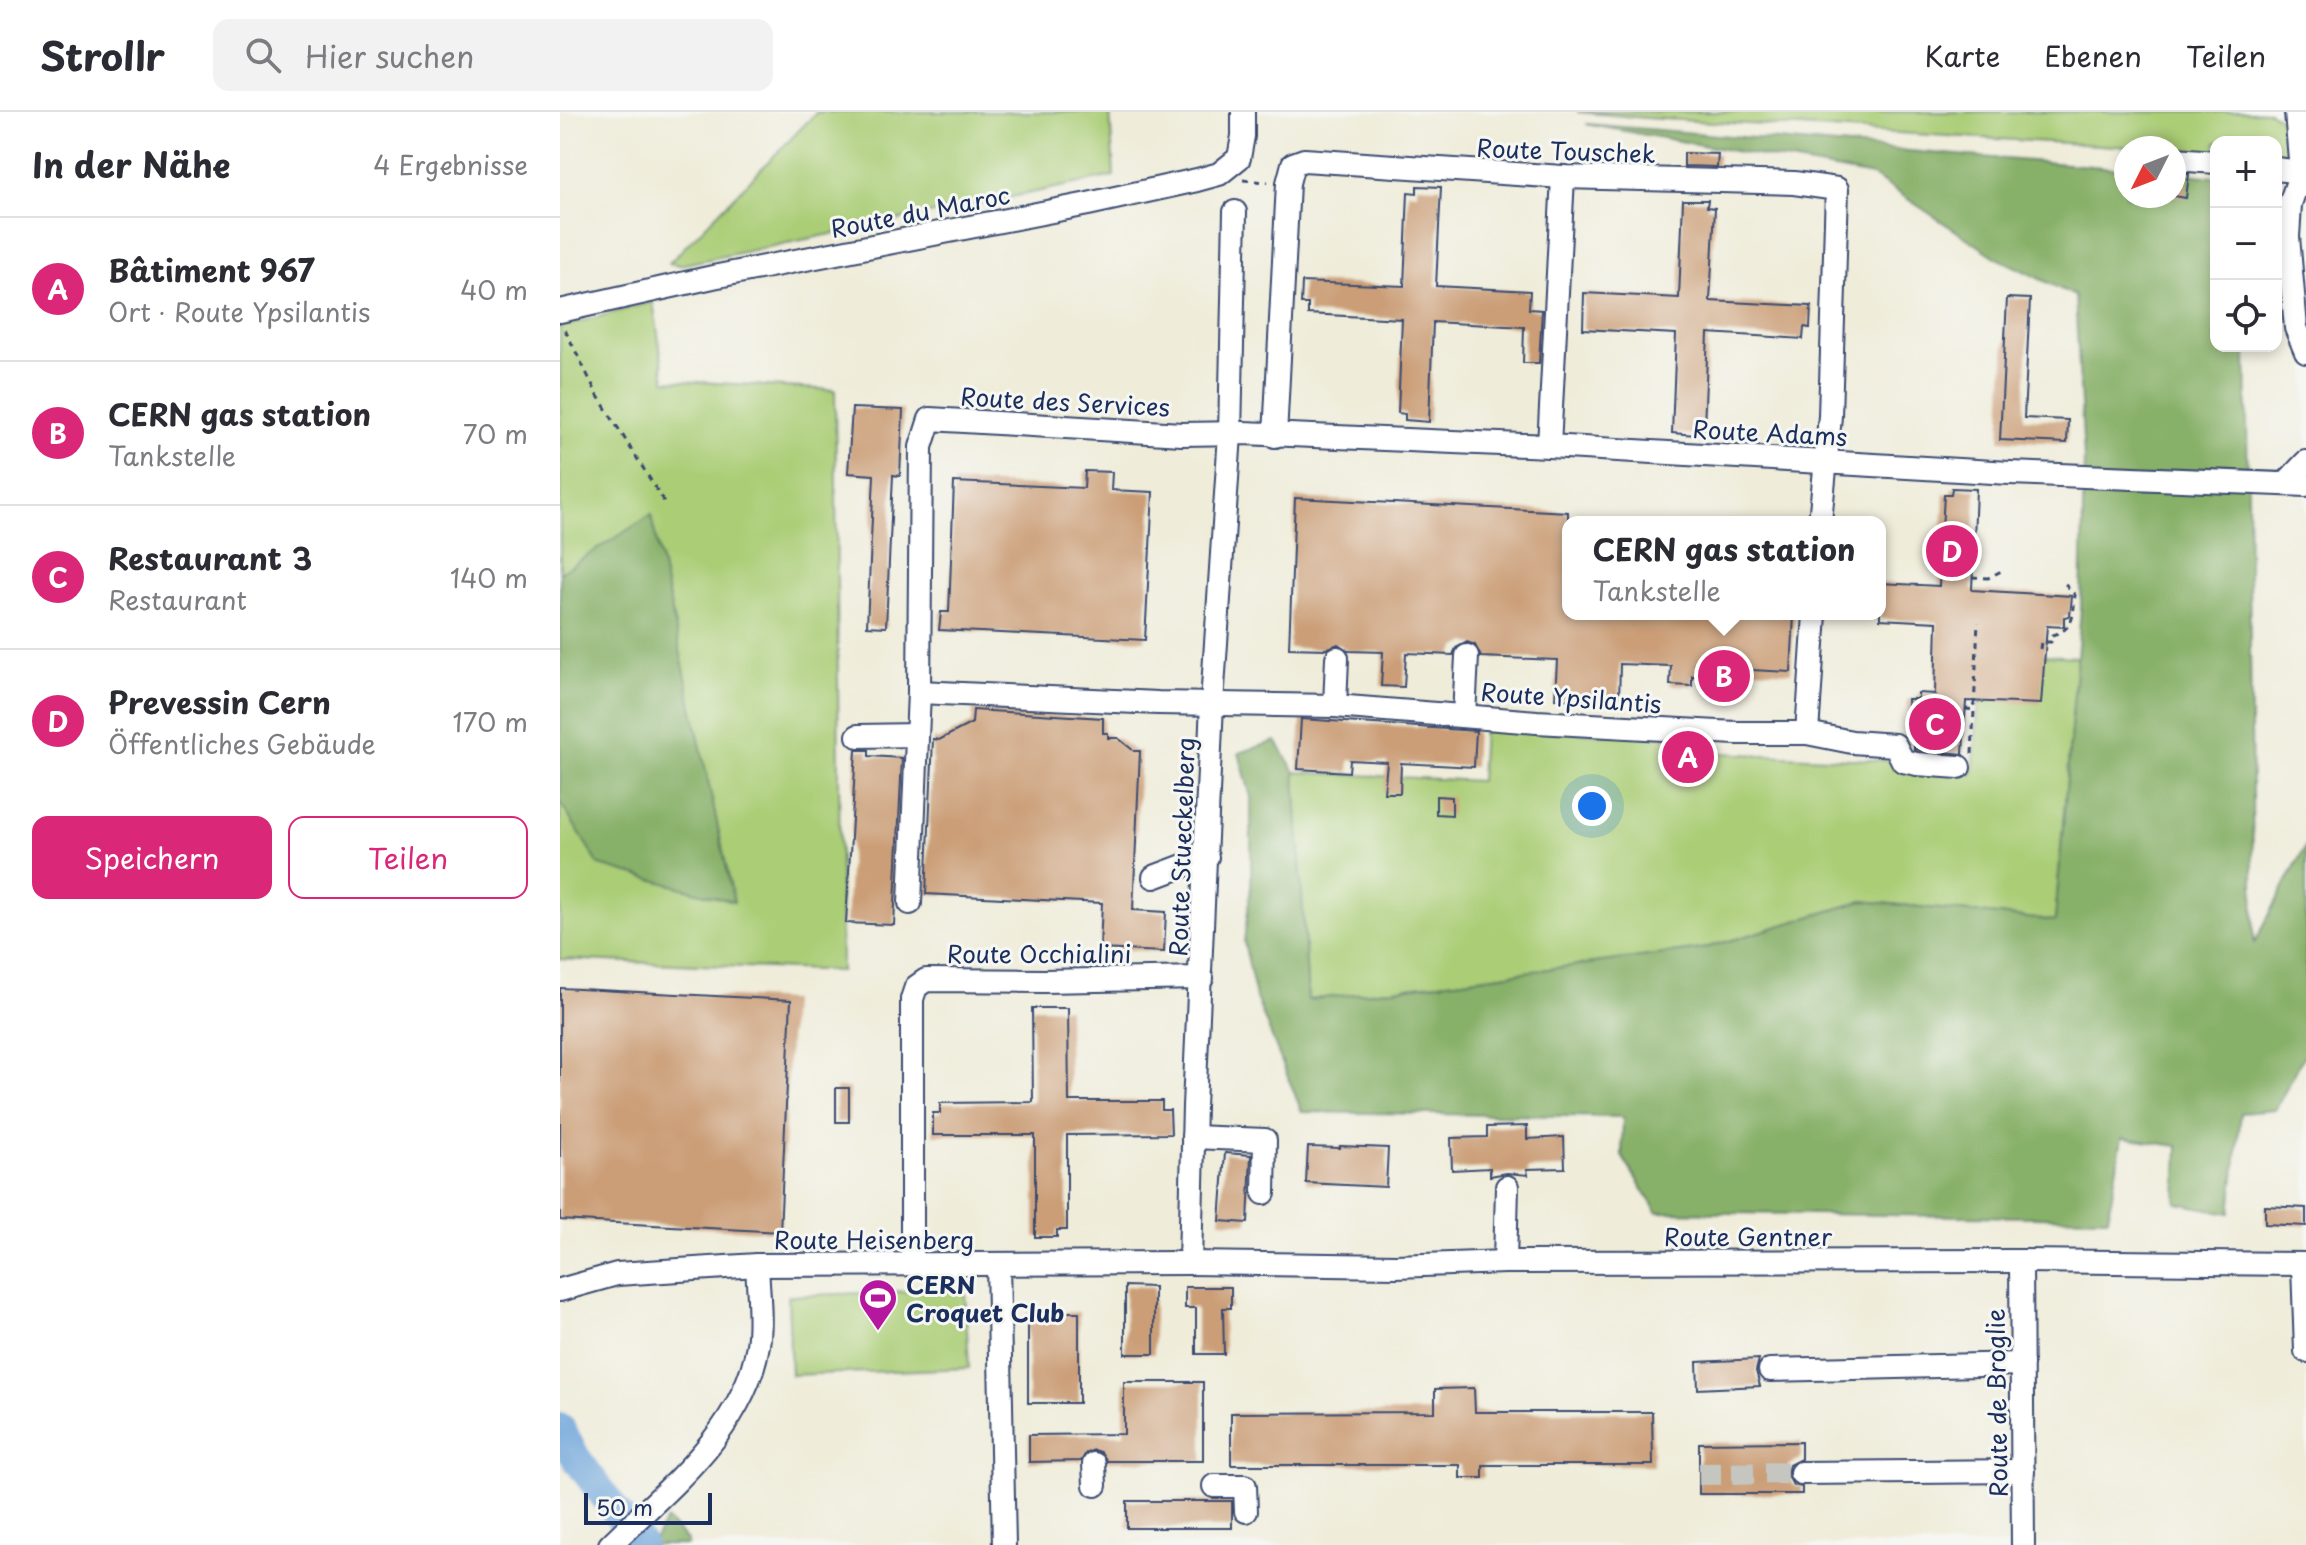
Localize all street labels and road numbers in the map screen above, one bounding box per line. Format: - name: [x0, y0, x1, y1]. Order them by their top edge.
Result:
- street label: Route Touschek: [1476, 129, 1656, 171]
- street label: Route du Maroc: [827, 176, 1013, 246]
- street label: Route des Services: [959, 378, 1171, 424]
- street label: Route Adams: [1692, 410, 1848, 454]
- street label: Route Ypsilantis: [1479, 673, 1663, 721]
- street label: Route Stueckelberg: [1159, 737, 1203, 957]
- street label: Route Occhialini: [947, 935, 1131, 971]
- street label: Route Gentner: [1664, 1218, 1833, 1254]
- street label: Route Heisenberg: [774, 1221, 974, 1257]
- street label: Route de Broglie: [1976, 1308, 2016, 1498]

